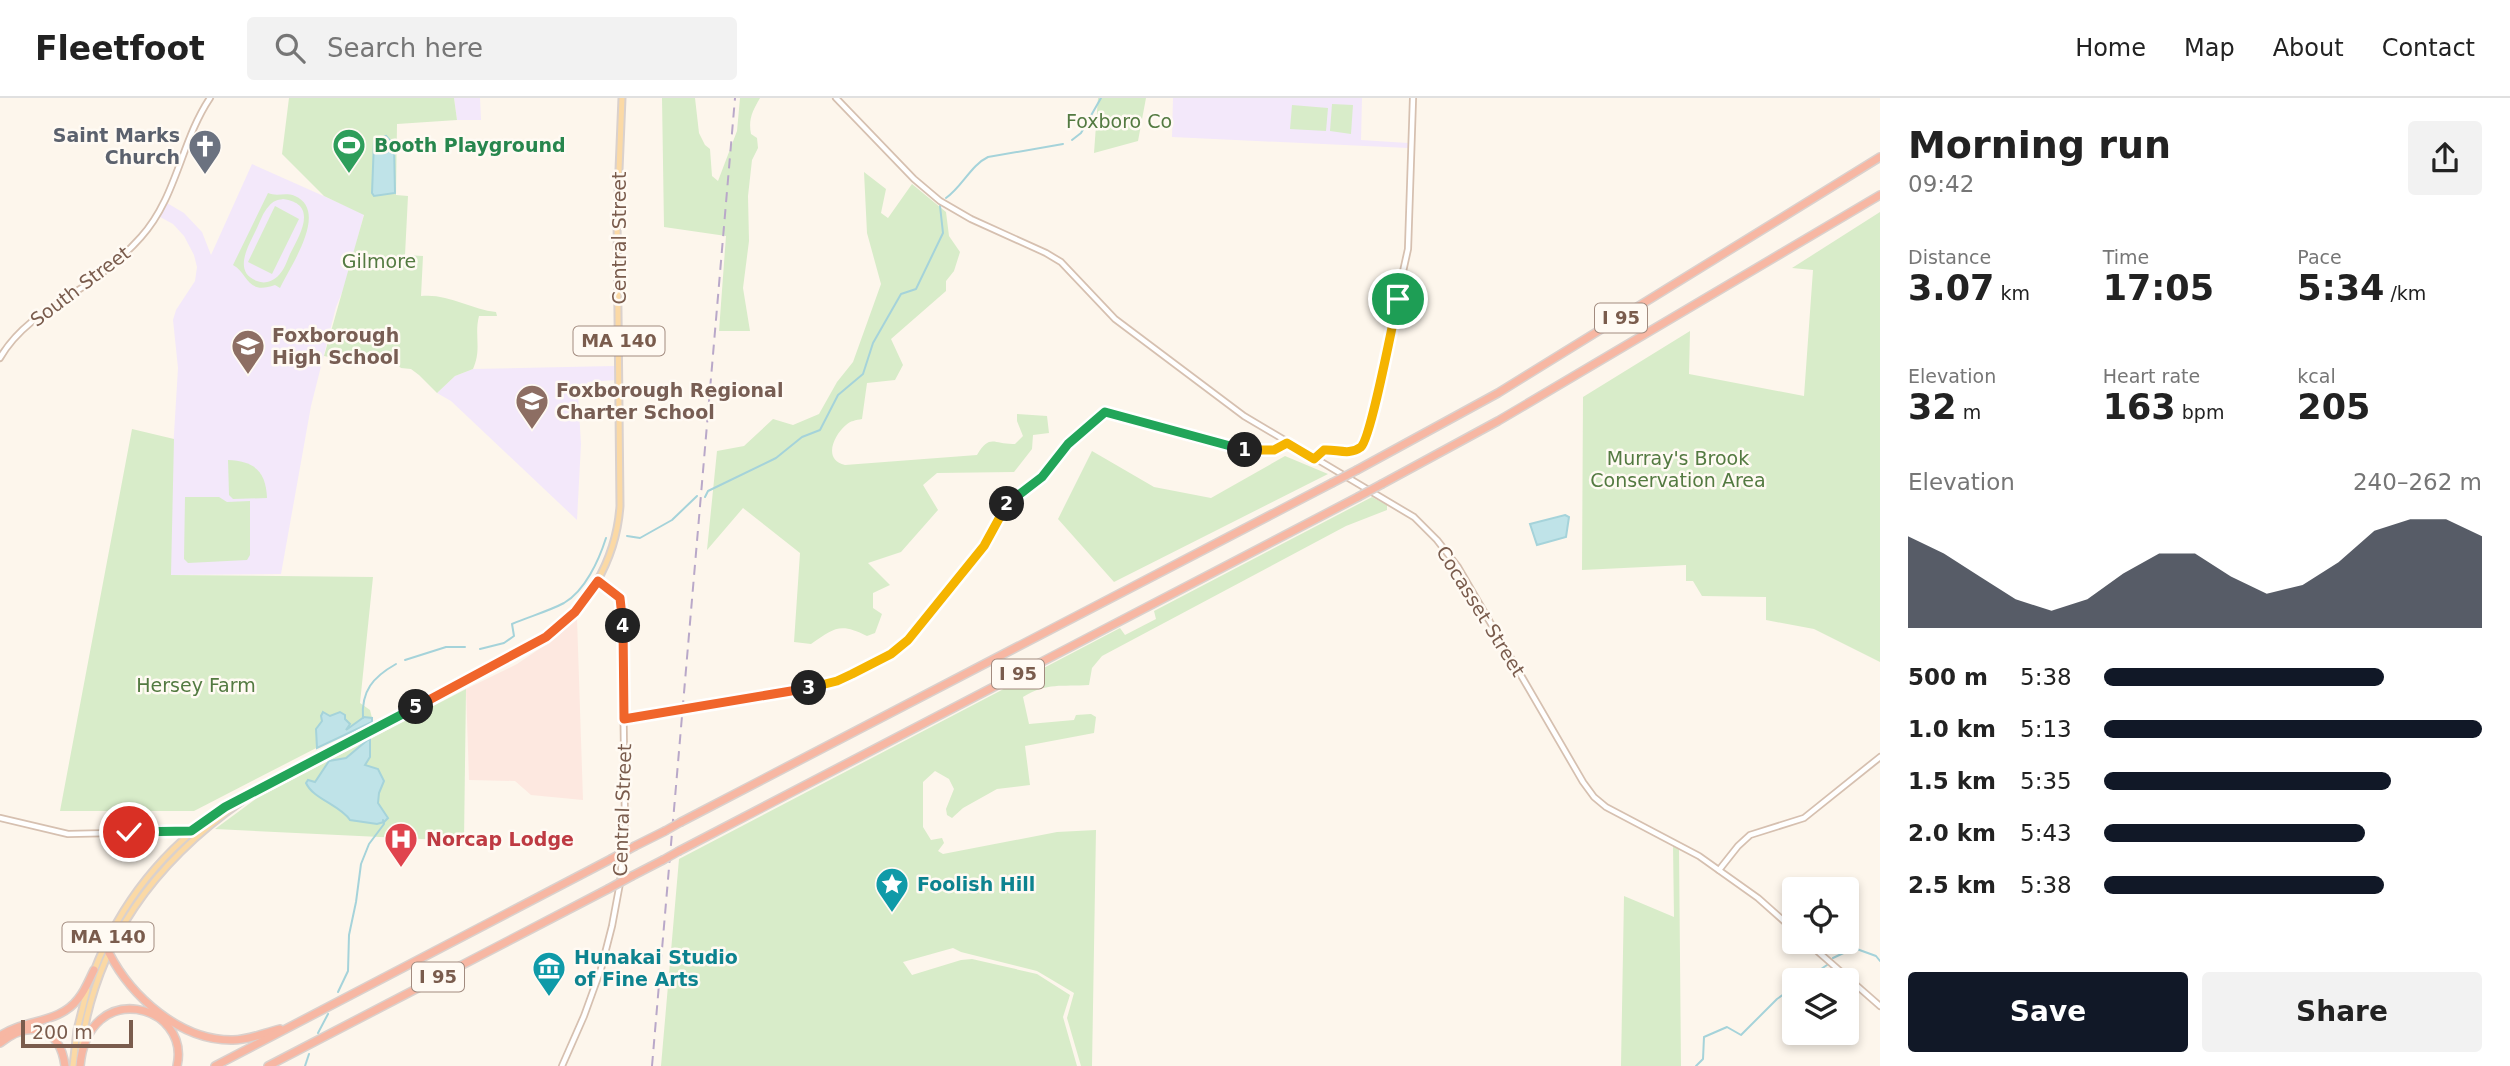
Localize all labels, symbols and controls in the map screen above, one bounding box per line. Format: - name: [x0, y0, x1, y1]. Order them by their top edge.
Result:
- search box: [247, 17, 737, 80]
- text: Fleetfoot: [35, 29, 205, 68]
- icon: search: [271, 29, 309, 67]
- text: Search here: [327, 33, 483, 63]
- text: Home: [2075, 34, 2146, 62]
- text: Map: [2184, 34, 2235, 62]
- text: About: [2273, 34, 2344, 62]
- text: Contact: [2382, 34, 2475, 62]
- park label: Foxboro Co: [1066, 110, 1172, 132]
- button: share: [2408, 121, 2482, 195]
- text: Morning run: [1908, 123, 2171, 167]
- place label: Saint Marks Church: [53, 124, 180, 168]
- sports icon: Booth Playground: [330, 126, 368, 175]
- church icon: Saint Marks Church: [186, 127, 224, 176]
- place label: Booth Playground: [374, 134, 566, 156]
- text: 09:42: [1908, 171, 1974, 197]
- street label: Central Street: [608, 172, 630, 304]
- street label: South Street: [26, 241, 134, 331]
- text: Distance: [1908, 246, 1991, 268]
- text: Time: [2103, 246, 2149, 268]
- text: Pace: [2297, 246, 2342, 268]
- park label: Gilmore: [342, 250, 416, 272]
- text: 3.07: [1908, 268, 1994, 308]
- text: 17:05: [2103, 268, 2214, 308]
- text: 5:34: [2297, 268, 2384, 308]
- pin: [1368, 269, 1428, 329]
- icon: arrive: [1379, 280, 1417, 318]
- text: km: [1994, 282, 2030, 304]
- text: /km: [2384, 282, 2426, 304]
- road number: I 95: [1595, 303, 1647, 332]
- place label: Foxborough High School: [272, 324, 399, 368]
- school or university icon: Foxborough High School: [229, 327, 267, 376]
- road number: MA 140: [574, 327, 664, 356]
- text: Elevation: [1908, 365, 1996, 387]
- text: Heart rate: [2103, 365, 2200, 387]
- text: kcal: [2297, 365, 2336, 387]
- place label: Foxborough Regional Charter School: [556, 379, 783, 423]
- school or university icon: Foxborough Regional Charter School: [513, 382, 551, 431]
- text: 32: [1908, 387, 1957, 427]
- text: 163: [2103, 387, 2176, 427]
- text: 205: [2297, 387, 2370, 427]
- text: m: [1957, 401, 1981, 423]
- text: bpm: [2176, 401, 2224, 423]
- pin: 1: [1228, 432, 1262, 468]
- text: 1: [1238, 438, 1251, 460]
- park label: Murray's Brook Conservation Area: [1590, 447, 1766, 491]
- text: Elevation: [1908, 469, 2015, 495]
- text: 240–262 m: [2353, 469, 2482, 495]
- pin: 2: [990, 486, 1024, 522]
- text: 2: [1000, 492, 1013, 514]
- street label: Cocasset Street: [1432, 542, 1530, 680]
- pin: 4: [606, 608, 640, 644]
- text: 4: [616, 614, 629, 636]
- road number: I 95: [992, 660, 1044, 688]
- text: 500 m: [1908, 664, 1988, 690]
- text: 5:38: [2020, 664, 2072, 690]
- pin: 3: [792, 670, 826, 706]
- park label: Hersey Farm: [136, 674, 256, 696]
- text: 3: [802, 676, 815, 698]
- pin: 5: [398, 690, 434, 724]
- text: 5: [409, 695, 422, 717]
- text: 1.0 km: [1908, 716, 1996, 742]
- text: 5:13: [2020, 716, 2072, 742]
- street label: Central Street: [609, 743, 635, 877]
- text: 1.5 km: [1908, 768, 1996, 794]
- text: 5:35: [2020, 768, 2072, 794]
- pin: [99, 802, 159, 862]
- icon: check: [110, 813, 148, 851]
- hospital icon: Norcap Lodge: [382, 820, 420, 869]
- text: 2.0 km: [1908, 820, 1996, 846]
- text: 5:43: [2020, 820, 2072, 846]
- place label: Norcap Lodge: [426, 828, 574, 850]
- place icon: Foolish Hill: [873, 865, 911, 914]
- text: 2.5 km: [1908, 872, 1996, 898]
- text: 5:38: [2020, 872, 2072, 898]
- place label: Foolish Hill: [917, 873, 1035, 895]
- map controls: [1782, 877, 1859, 1045]
- button: locate: [1782, 877, 1859, 954]
- road number: MA 140: [62, 922, 154, 952]
- place label: Hunakai Studio of Fine Arts: [574, 946, 738, 990]
- museum icon: Hunakai Studio of Fine Arts: [530, 949, 568, 998]
- road number: I 95: [412, 962, 464, 992]
- button: layers: [1782, 968, 1859, 1045]
- button: Save: [1908, 972, 2188, 1052]
- button: Share: [2202, 972, 2482, 1052]
- scale bar: [21, 1017, 133, 1049]
- text: 200 m: [32, 1021, 93, 1043]

